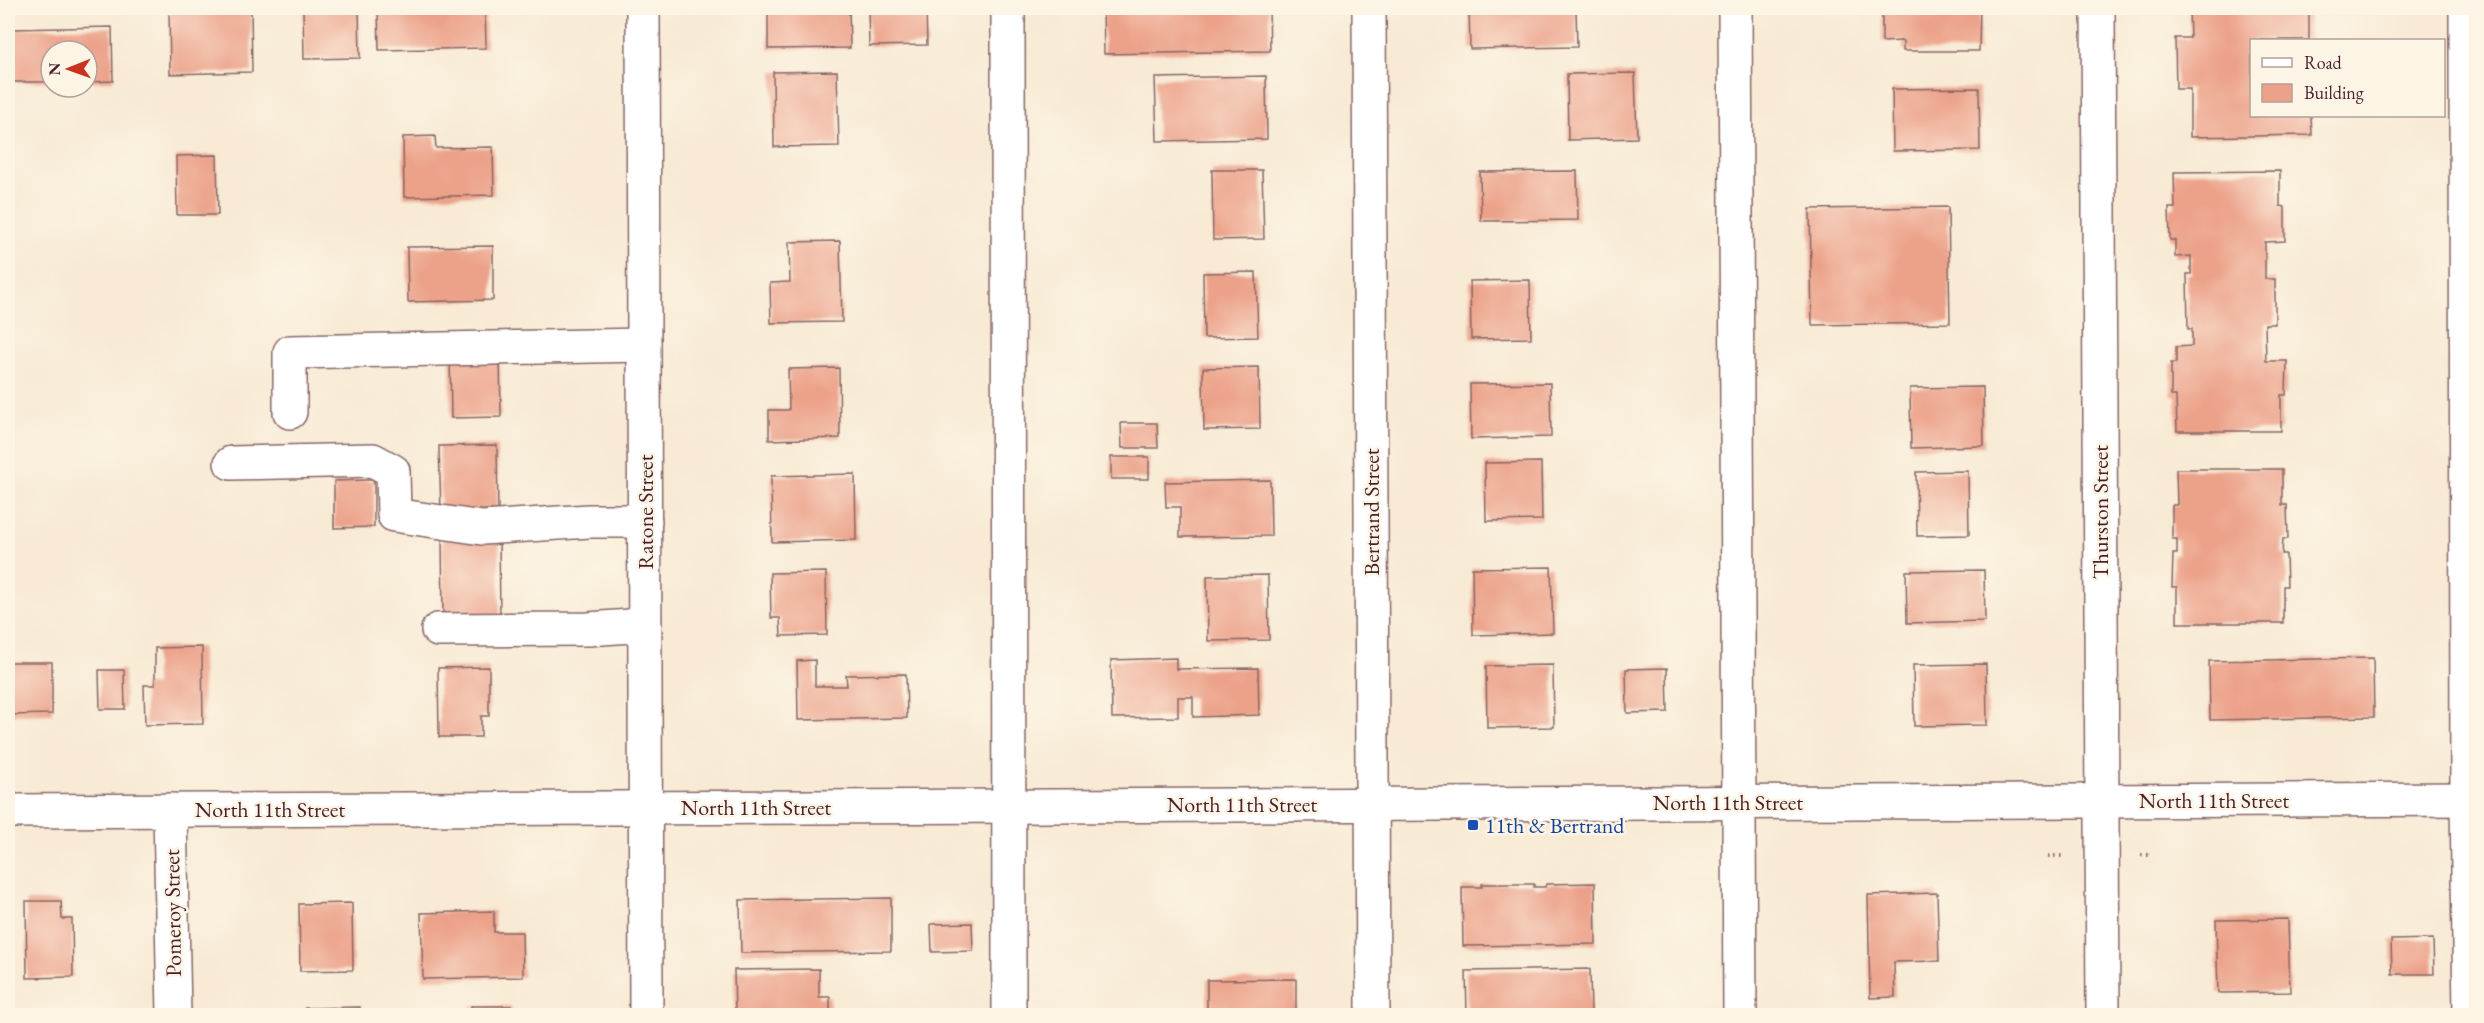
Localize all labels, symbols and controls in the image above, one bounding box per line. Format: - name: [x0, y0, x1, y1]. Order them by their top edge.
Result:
- north arrow: [39, 39, 99, 99]
- legend: [2250, 39, 2445, 117]
- text: Road: [2304, 51, 2343, 74]
- text: N: [44, 63, 65, 76]
- text: Building: [2304, 81, 2364, 104]
- street label: Thurston Street: [2086, 445, 2115, 579]
- street label: Bertrand Street: [1357, 448, 1386, 576]
- street label: Ratone Street: [631, 454, 660, 570]
- street label: North 11th Street: [2139, 786, 2289, 815]
- street label: North 11th Street: [1653, 788, 1803, 817]
- street label: North 11th Street: [1167, 790, 1317, 819]
- street label: North 11th Street: [681, 793, 831, 822]
- street label: North 11th Street: [195, 795, 345, 824]
- place label: 11th & Bertrand: [1485, 811, 1625, 840]
- marker: 11th & Bertrand: [1466, 818, 1480, 832]
- street label: Pomeroy Street: [157, 849, 188, 977]

